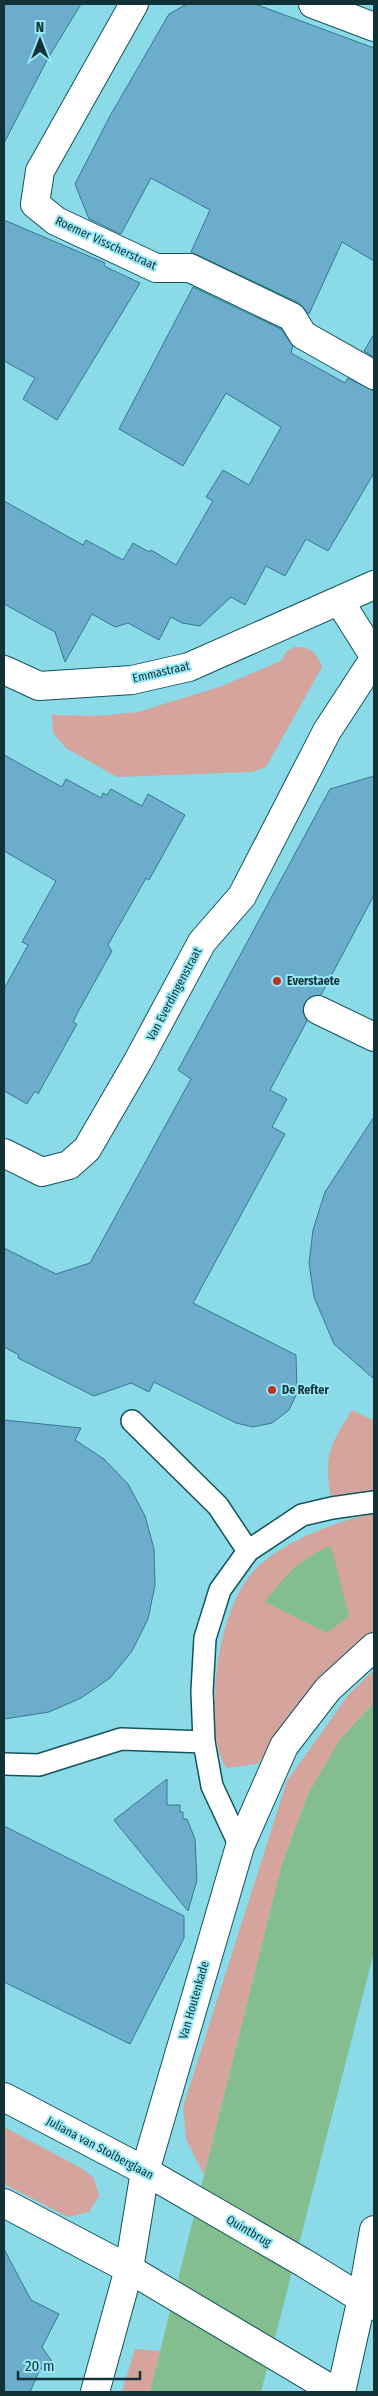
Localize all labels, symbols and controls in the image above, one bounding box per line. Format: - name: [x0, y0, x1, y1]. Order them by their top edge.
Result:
- north arrow: [15, 15, 65, 65]
- text: N: [36, 19, 44, 36]
- street label: Roemer Visscherstraat: [53, 213, 159, 273]
- street label: Emmastraat: [131, 659, 191, 685]
- street label: Van Everdingenstraat: [144, 945, 204, 1043]
- place label: Everstaete: [287, 974, 340, 988]
- marker: Everstaete: [271, 975, 283, 987]
- place label: De Refter: [282, 1383, 329, 1397]
- marker: De Refter: [266, 1384, 278, 1396]
- street label: Van Houtenkade: [176, 1959, 212, 2040]
- street label: Juliana van Stolberglaan: [44, 2114, 156, 2182]
- street label: Quintbrug: [224, 2213, 274, 2250]
- scale bar: [18, 2348, 140, 2380]
- text: 20 m: [25, 2357, 55, 2375]

